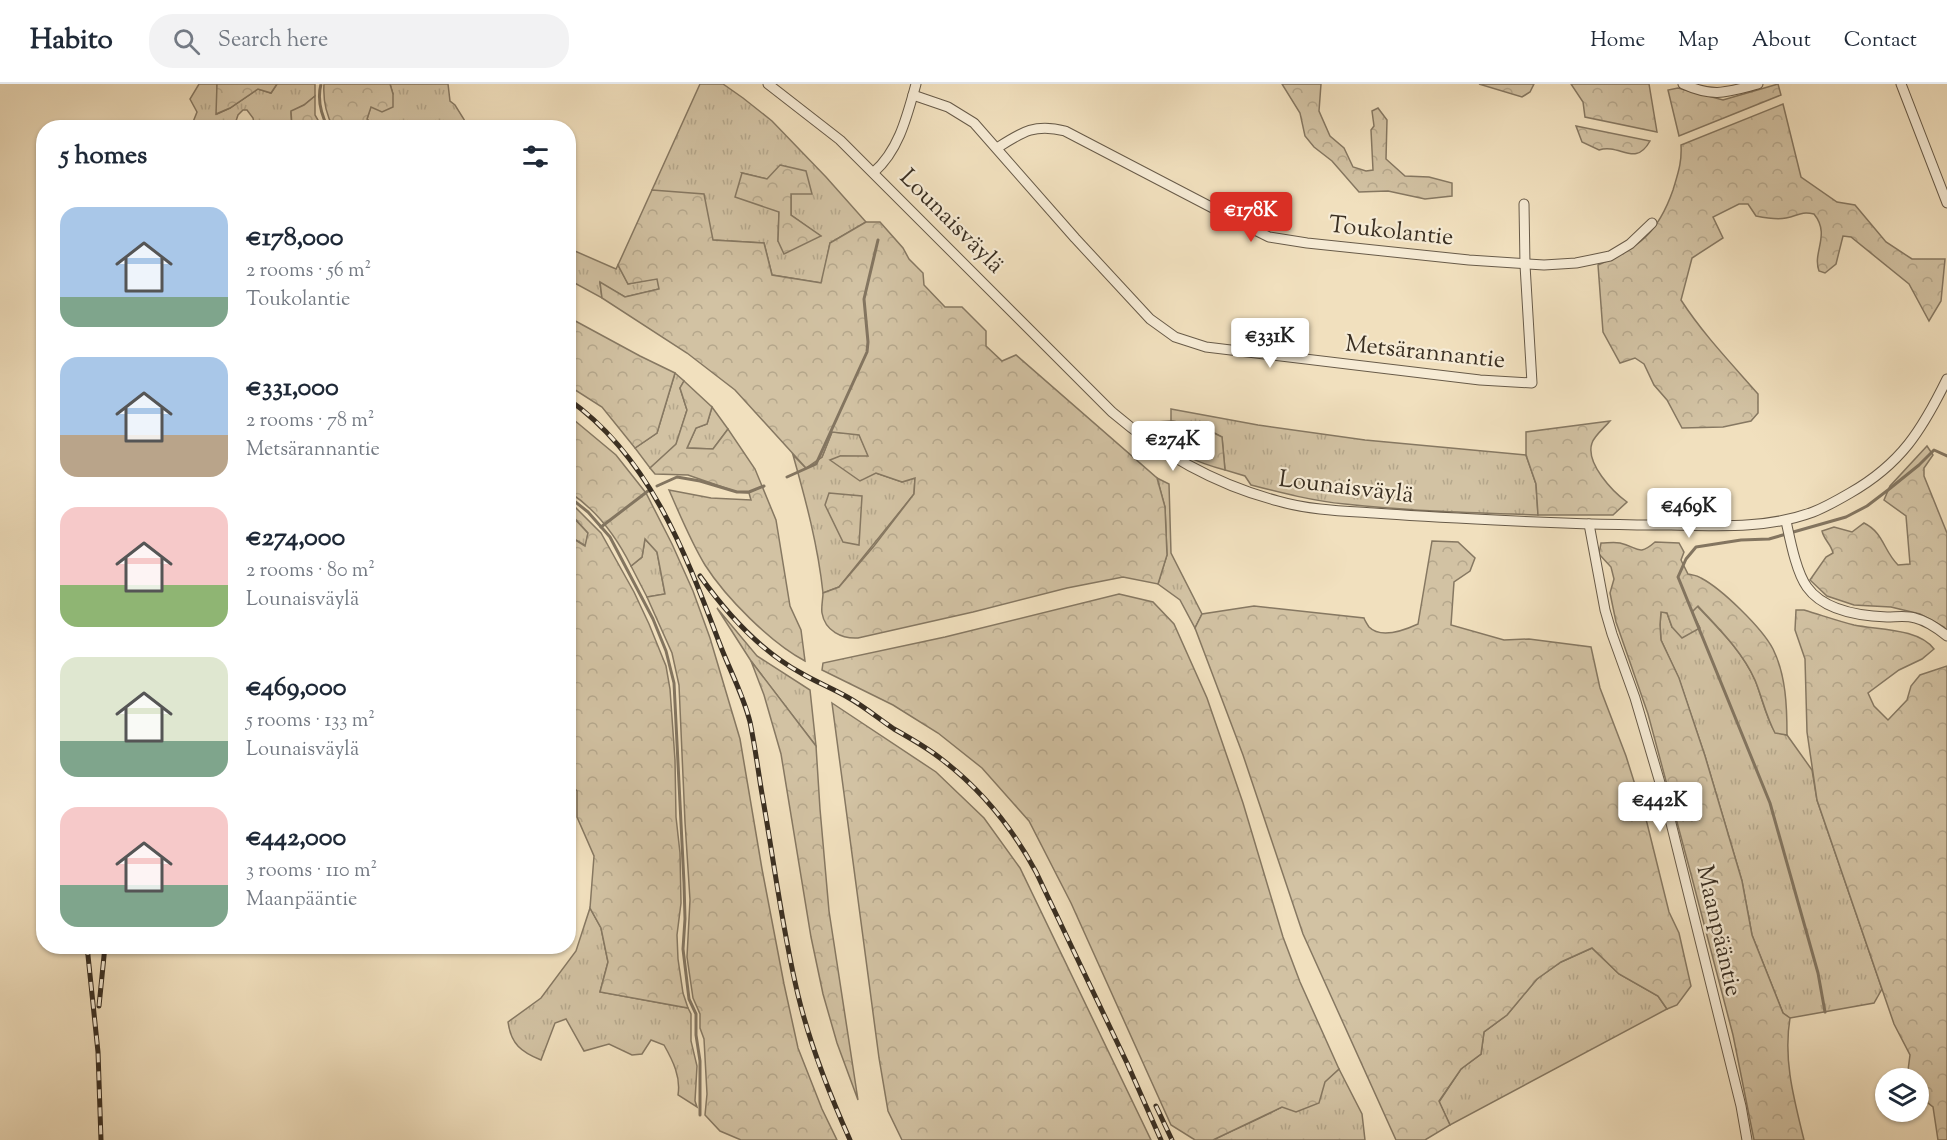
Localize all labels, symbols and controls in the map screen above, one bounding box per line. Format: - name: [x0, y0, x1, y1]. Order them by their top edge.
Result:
- search box: [149, 14, 569, 68]
- text: Habito: [30, 21, 113, 61]
- icon: search: [170, 25, 203, 58]
- text: Search here: [218, 25, 328, 57]
- text: Home: [1590, 26, 1645, 56]
- text: Map: [1678, 26, 1719, 56]
- text: About: [1752, 26, 1811, 56]
- text: Contact: [1844, 26, 1917, 56]
- text: 5 homes: [60, 138, 147, 175]
- icon: filters: [519, 140, 552, 173]
- street label: Lounaisväylä: [891, 162, 1011, 282]
- pin: €178K: [1209, 192, 1293, 243]
- text: €178K: [1224, 197, 1278, 226]
- street label: Toukolantie: [1327, 209, 1455, 255]
- text: €178,000: [246, 220, 344, 257]
- icon: home: [108, 231, 180, 303]
- text: 2 rooms · 56 m²: [246, 257, 371, 286]
- text: Toukolantie: [246, 286, 350, 315]
- pin: €331K: [1228, 318, 1312, 369]
- text: €331K: [1245, 323, 1295, 352]
- street label: Metsärannantie: [1343, 328, 1507, 378]
- text: €331,000: [246, 370, 339, 407]
- icon: home: [108, 381, 180, 453]
- text: 2 rooms · 78 m²: [246, 407, 375, 436]
- pin: €274K: [1131, 421, 1215, 472]
- text: €274K: [1146, 426, 1200, 455]
- text: Metsärannantie: [246, 436, 380, 465]
- street label: Lounaisväylä: [1277, 463, 1415, 513]
- pin: €469K: [1647, 488, 1731, 539]
- text: €469K: [1661, 493, 1717, 522]
- text: €274,000: [246, 520, 345, 557]
- icon: home: [108, 531, 180, 603]
- text: 2 rooms · 80 m²: [246, 557, 375, 586]
- text: Lounaisväylä: [246, 586, 359, 615]
- text: €469,000: [246, 670, 346, 707]
- icon: home: [108, 681, 180, 753]
- text: 5 rooms · 133 m²: [246, 707, 375, 736]
- text: Lounaisväylä: [246, 736, 359, 765]
- pin: €442K: [1618, 782, 1702, 833]
- text: €442K: [1632, 787, 1688, 816]
- text: €442,000: [246, 820, 346, 857]
- icon: home: [108, 831, 180, 903]
- text: 3 rooms · 110 m²: [246, 857, 377, 886]
- street label: Maanpääntie: [1686, 862, 1750, 1000]
- text: Maanpääntie: [246, 886, 357, 915]
- map controls: [1875, 1068, 1929, 1122]
- button: layers: [1875, 1068, 1929, 1122]

